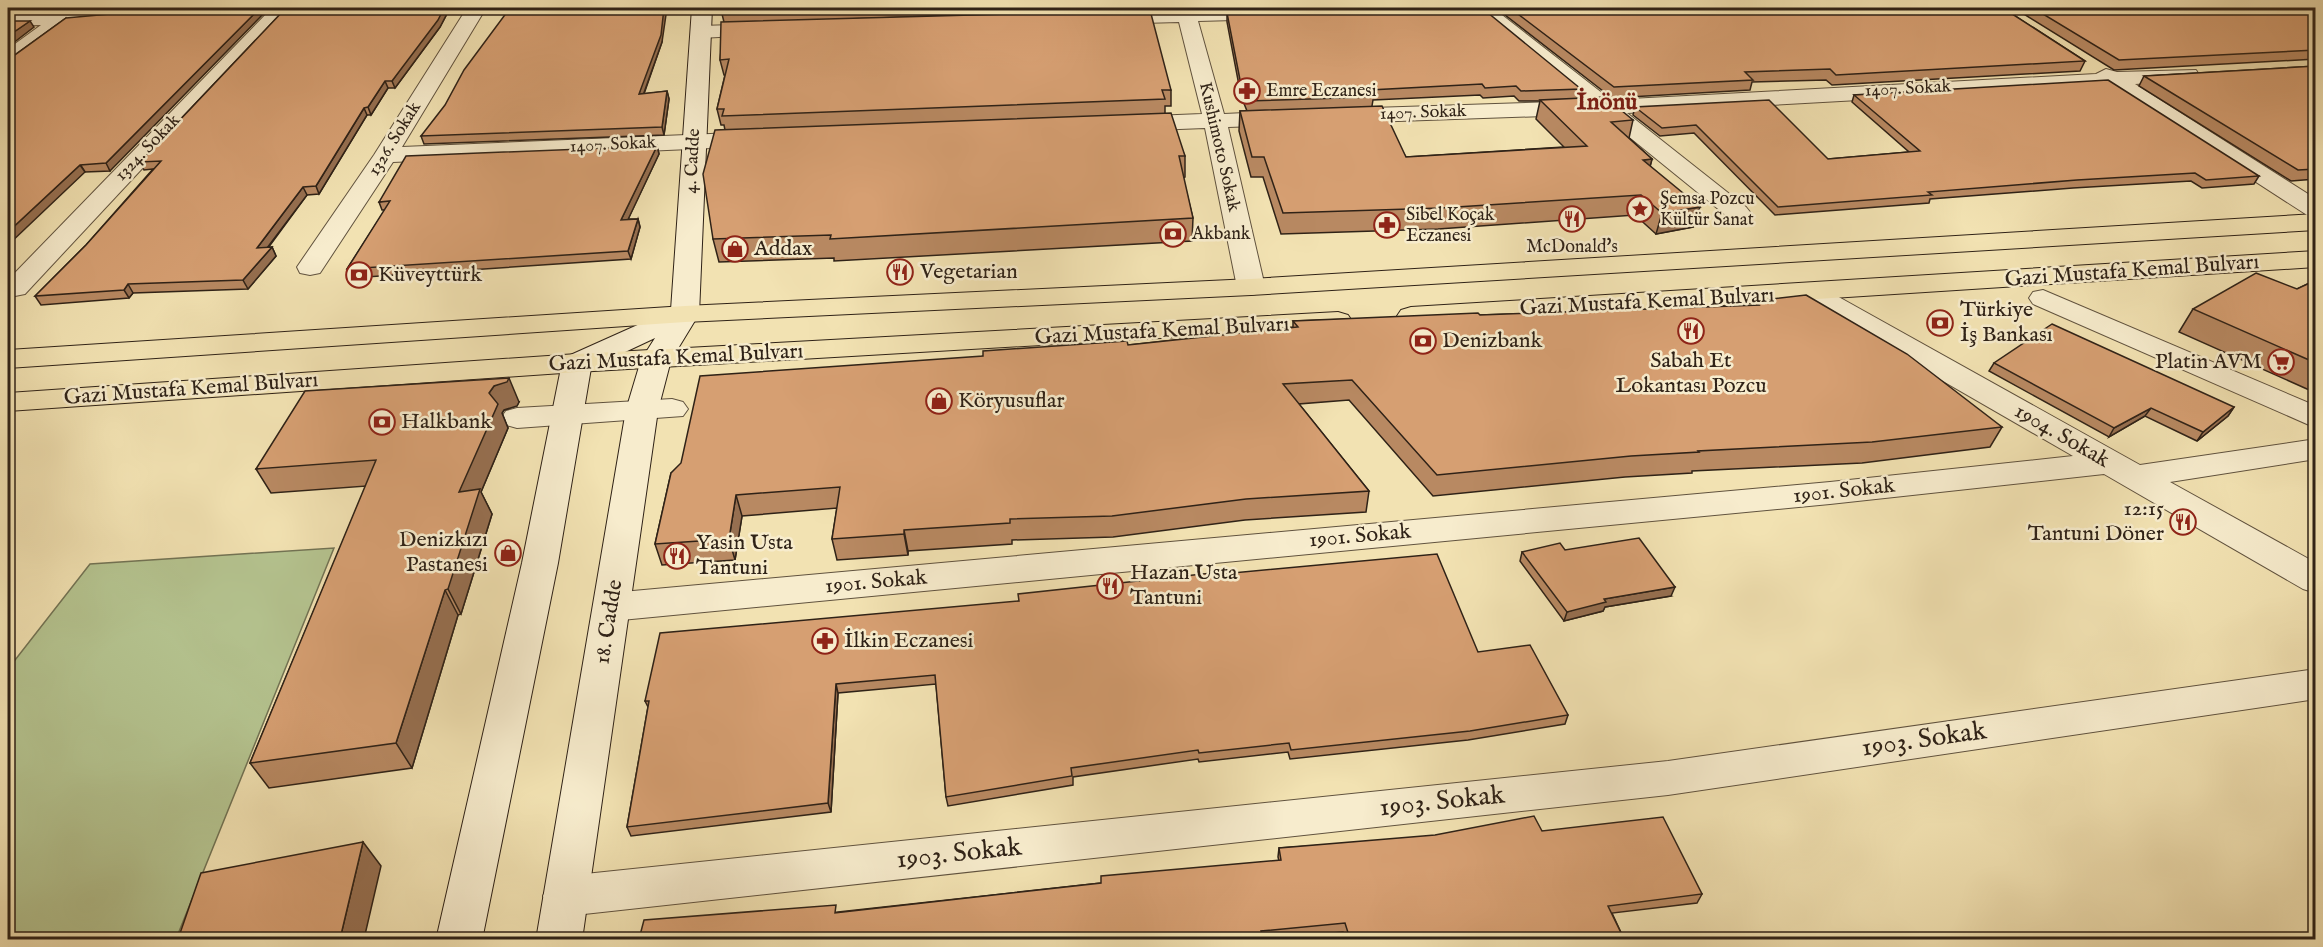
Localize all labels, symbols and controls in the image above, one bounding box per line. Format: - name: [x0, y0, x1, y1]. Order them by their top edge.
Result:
- street label: 1407. Sokak: [1864, 75, 1952, 103]
- pharmacy icon: Emre Eczanesi: [1232, 76, 1262, 106]
- street label: Kushimoto Sokak: [1193, 80, 1245, 214]
- place label: Emre Eczanesi: [1266, 80, 1377, 103]
- district label: İnönü: [1576, 87, 1638, 118]
- street label: 1326. Sokak: [363, 97, 427, 180]
- street label: 1407. Sokak: [1379, 100, 1467, 126]
- street label: 1324. Sokak: [110, 109, 186, 186]
- street label: 4. Cadde: [680, 128, 706, 194]
- street label: 1407. Sokak: [569, 131, 657, 159]
- place label: Şemsa Pozcu Kültür Sanat: [1660, 188, 1755, 232]
- place icon: Şemsa Pozcu Kültür Sanat: [1625, 194, 1655, 224]
- place label: Sibel Koçak Eczanesi: [1406, 204, 1495, 248]
- restaurant icon: McDonald's: [1557, 204, 1587, 234]
- pharmacy icon: Sibel Koçak Eczanesi: [1372, 210, 1402, 240]
- bank icon: Akbank: [1158, 219, 1188, 249]
- place label: Akbank: [1191, 223, 1251, 246]
- shop icon: Addax: [720, 234, 750, 264]
- place label: Addax: [753, 235, 813, 263]
- place label: McDonald's: [1526, 236, 1618, 259]
- street label: Gazi Mustafa Kemal Bulvarı: [2004, 248, 2260, 294]
- restaurant icon: Vegetarian: [885, 257, 915, 287]
- place label: Vegetarian: [919, 258, 1018, 286]
- bank icon: Küveyttürk: [344, 260, 374, 290]
- place label: Küveyttürk: [378, 261, 482, 289]
- street label: Gazi Mustafa Kemal Bulvarı: [1519, 281, 1775, 323]
- place label: Türkiye İş Bankası: [1960, 296, 2053, 349]
- bank icon: Türkiye İş Bankası: [1925, 308, 1955, 338]
- street label: Gazi Mustafa Kemal Bulvarı: [1034, 310, 1290, 352]
- restaurant icon: Sabah Et Lokantası Pozcu: [1676, 316, 1706, 346]
- bank icon: Denizbank: [1408, 326, 1438, 356]
- place label: Denizbank: [1442, 327, 1543, 355]
- street label: Gazi Mustafa Kemal Bulvarı: [548, 337, 804, 379]
- place label: Sabah Et Lokantası Pozcu: [1615, 347, 1767, 400]
- supermarket icon: Platin AVM: [2266, 347, 2296, 377]
- place label: Platin AVM: [2155, 348, 2262, 376]
- street label: Gazi Mustafa Kemal Bulvarı: [63, 366, 319, 412]
- shop icon: Köryusuflar: [924, 386, 954, 416]
- place label: Köryusuflar: [958, 387, 1065, 415]
- street label: 1904. Sokak: [2009, 398, 2115, 475]
- bank icon: Halkbank: [367, 407, 397, 437]
- place label: Halkbank: [401, 408, 492, 436]
- street label: 1901. Sokak: [1792, 472, 1897, 510]
- place label: 12:15 Tantuni Döner: [2028, 495, 2164, 548]
- restaurant icon: 12:15 Tantuni Döner: [2168, 507, 2198, 537]
- street label: 1901. Sokak: [1308, 518, 1412, 554]
- place label: Denizkızı Pastanesi: [399, 526, 488, 579]
- place label: Yasin Usta Tantuni: [696, 529, 793, 582]
- shop icon: Denizkızı Pastanesi: [493, 538, 523, 568]
- restaurant icon: Yasin Usta Tantuni: [662, 541, 692, 571]
- place label: Hazan Usta Tantuni: [1130, 559, 1238, 612]
- street label: 1901. Sokak: [824, 564, 928, 600]
- restaurant icon: Hazan Usta Tantuni: [1095, 571, 1125, 601]
- street label: 18. Cadde: [589, 578, 629, 666]
- pharmacy icon: İlkin Eczanesi: [810, 626, 840, 656]
- place label: İlkin Eczanesi: [844, 627, 974, 655]
- street label: 1903. Sokak: [1859, 714, 1989, 766]
- street label: 1903. Sokak: [1378, 778, 1507, 825]
- street label: 1903. Sokak: [895, 830, 1024, 877]

